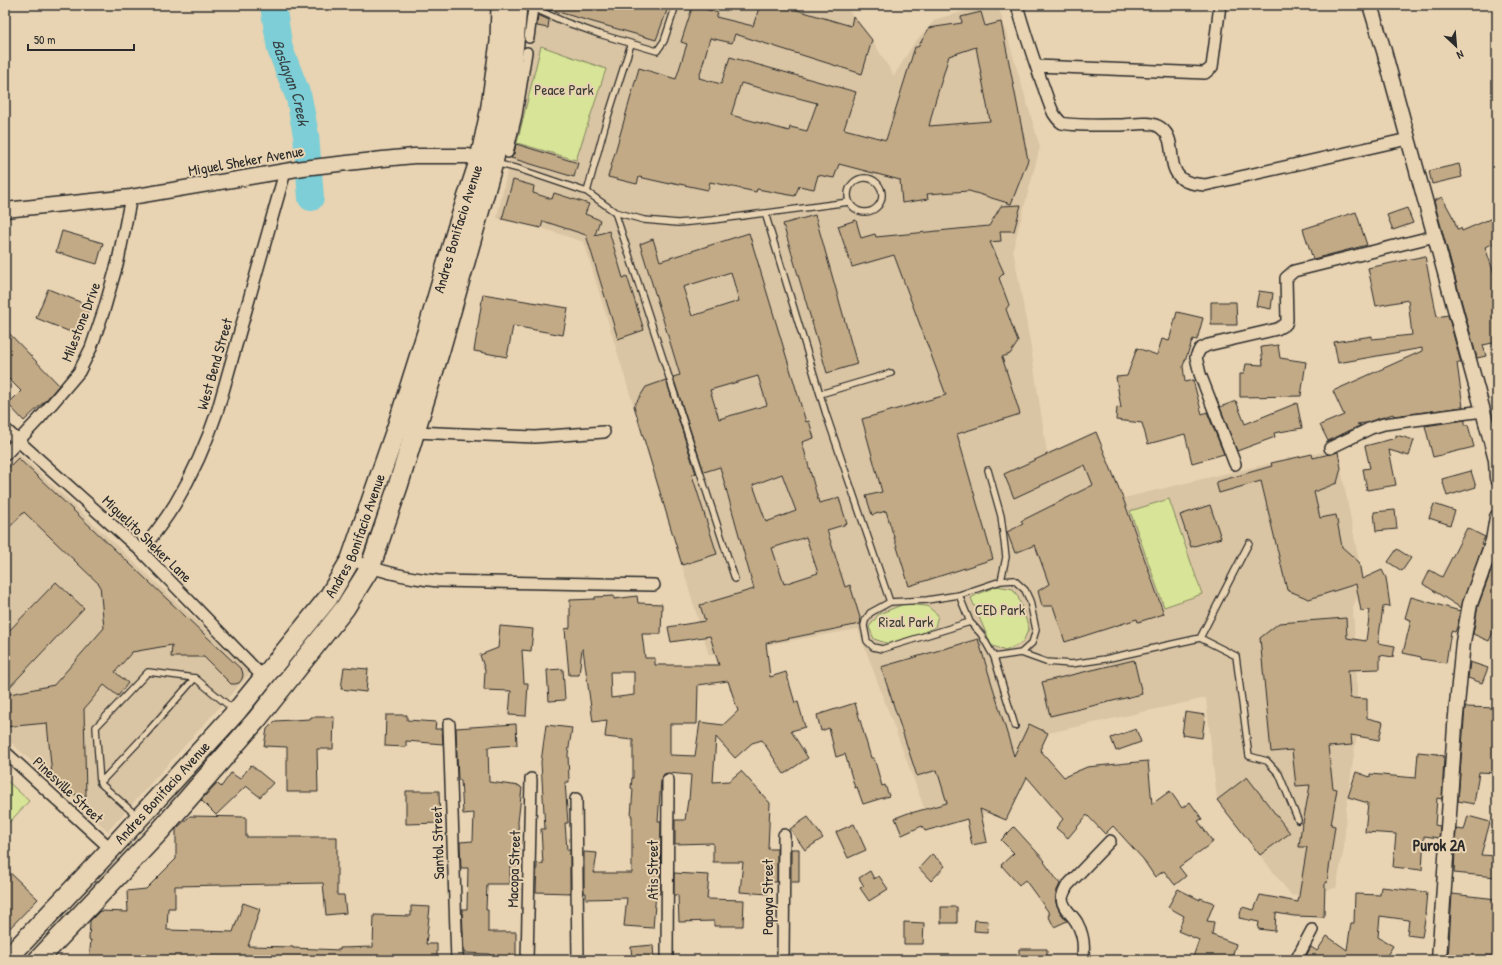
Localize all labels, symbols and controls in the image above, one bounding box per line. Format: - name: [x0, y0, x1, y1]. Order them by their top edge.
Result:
- scale bar: [28, 26, 134, 52]
- north arrow: [1436, 26, 1476, 66]
- text: 50 m: [34, 31, 55, 48]
- water label: Baslayan Creek: [268, 38, 315, 129]
- text: N: [1455, 47, 1466, 63]
- park label: Peace Park: [534, 79, 594, 100]
- street label: Miguel Sheker Avenue: [186, 140, 305, 181]
- street label: Andres Bonifacio Avenue: [428, 162, 487, 295]
- street label: Milestone Drive: [56, 279, 105, 365]
- street label: West Bend Street: [191, 315, 238, 412]
- street label: Andres Bonifacio Avenue: [319, 471, 390, 602]
- street label: Miguelito Sheker Lane: [98, 490, 197, 587]
- park label: CED Park: [975, 599, 1025, 620]
- park label: Rizal Park: [878, 611, 934, 632]
- street label: Andres Bonifacio Avenue: [109, 736, 215, 849]
- street label: Pinesville Street: [29, 752, 109, 828]
- street label: Santol Street: [426, 805, 449, 880]
- street label: Macopa Street: [502, 829, 525, 908]
- district label: Purok 2A: [1413, 834, 1465, 856]
- street label: Atis Street: [642, 839, 663, 900]
- street label: Papaya Street: [757, 858, 778, 935]

